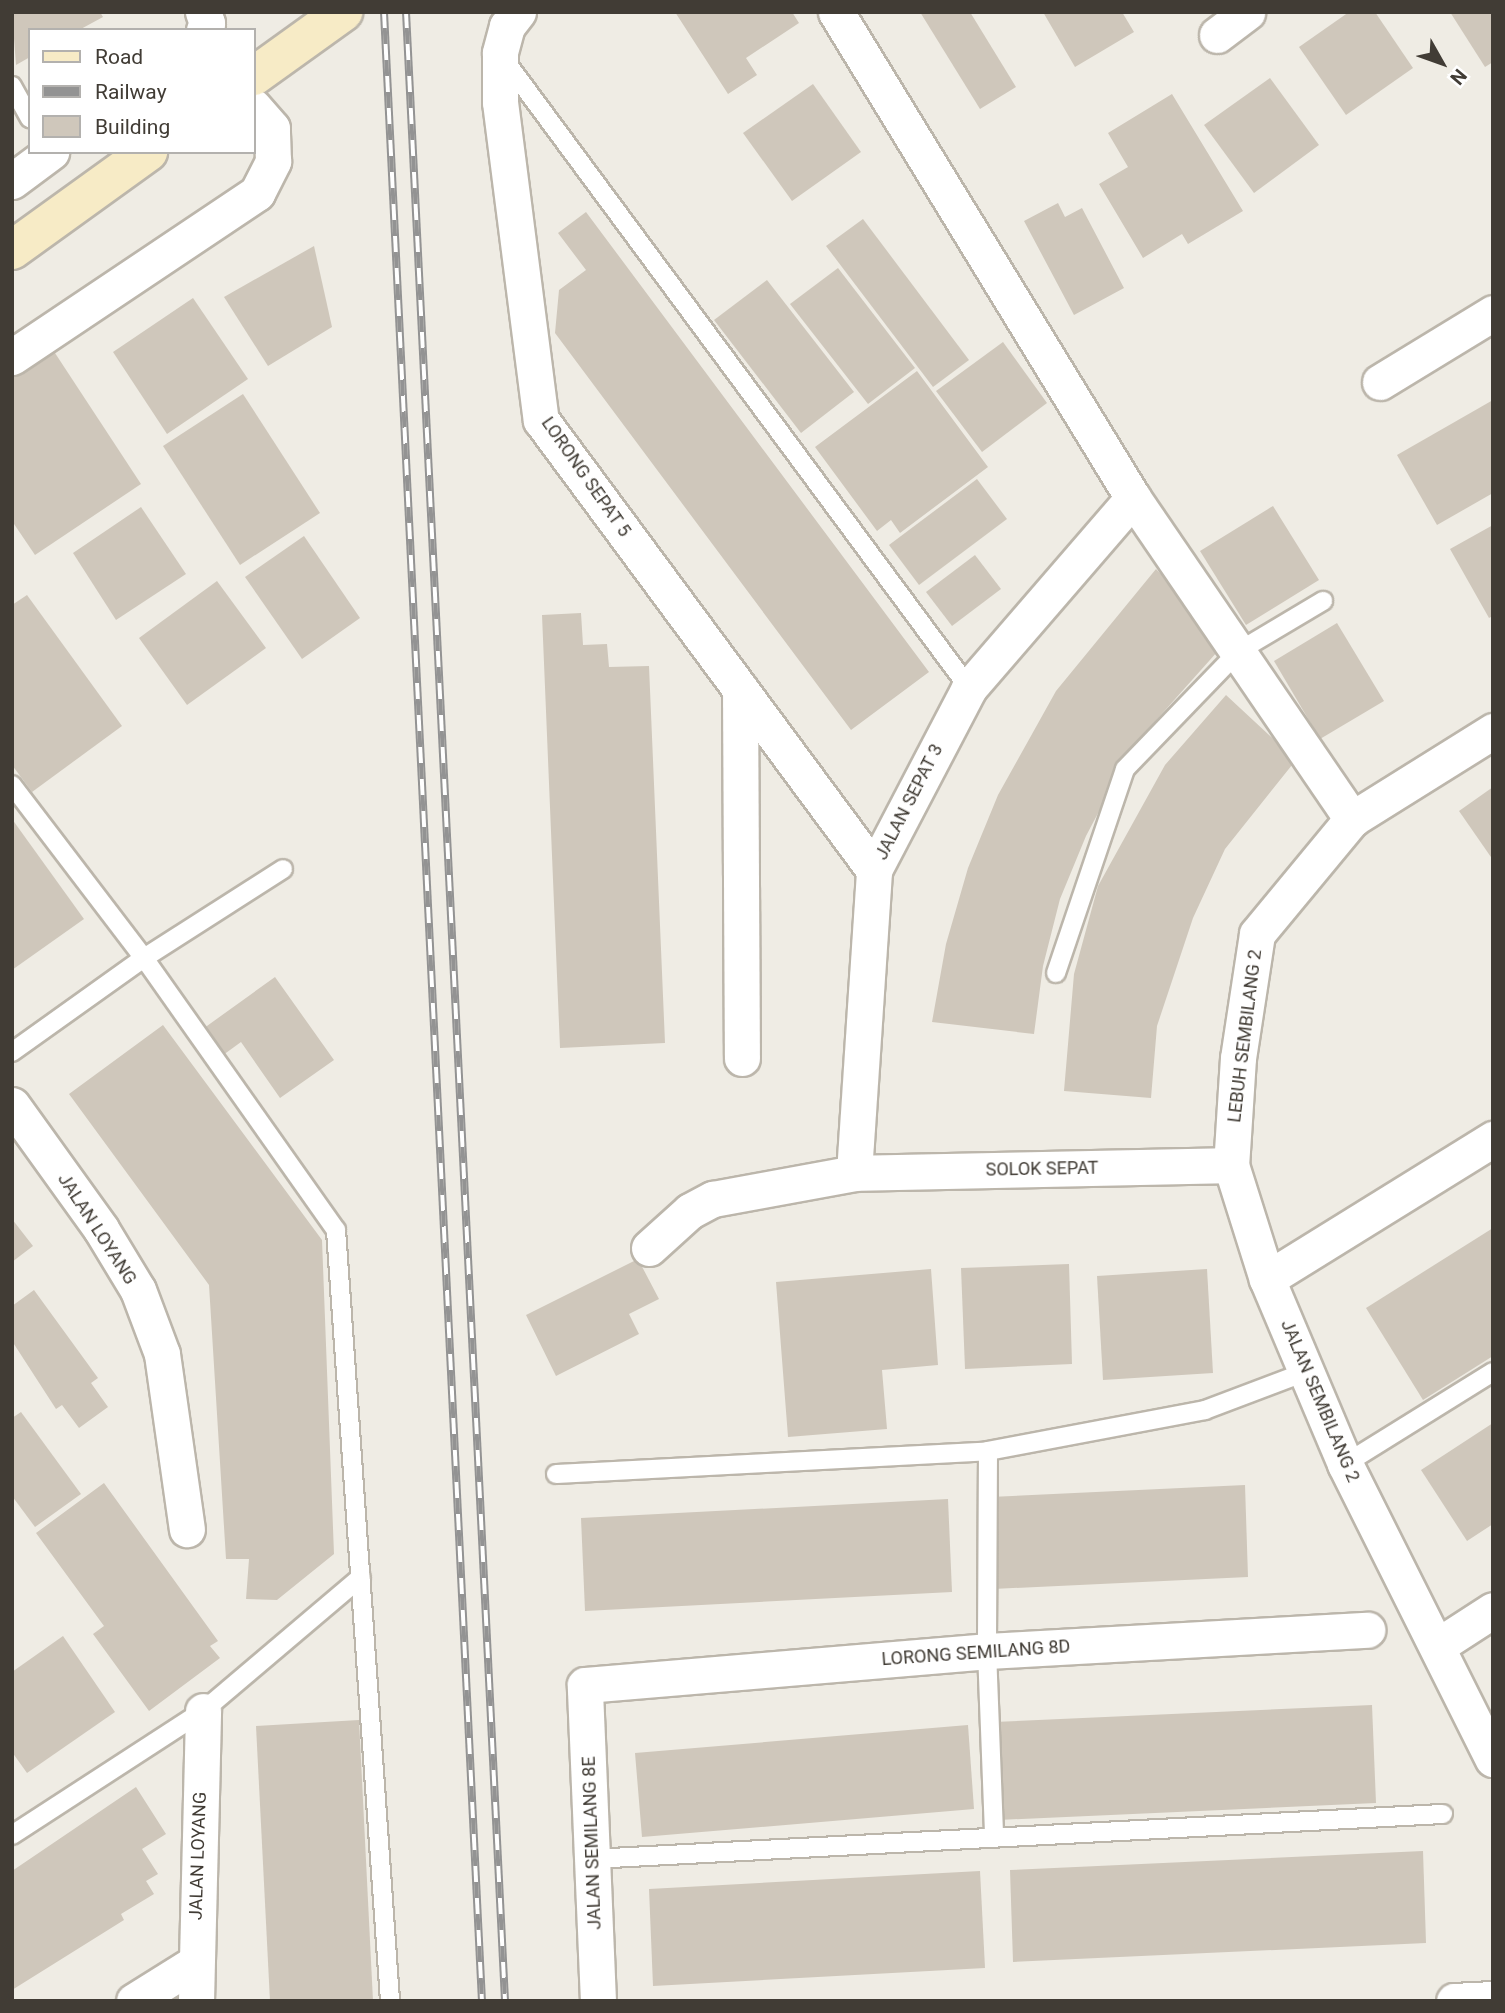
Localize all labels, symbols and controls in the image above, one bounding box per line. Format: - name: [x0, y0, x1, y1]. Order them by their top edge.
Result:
- legend: [28, 28, 256, 154]
- north arrow: [1407, 28, 1477, 98]
- text: Road: [95, 45, 143, 69]
- text: N: [1445, 64, 1472, 89]
- text: Railway: [95, 80, 167, 104]
- text: Building: [95, 115, 170, 139]
- street label: LORONG SEPAT 5: [537, 413, 635, 541]
- street label: JALAN SEPAT 3: [870, 740, 948, 864]
- street label: LEBUH SEMBILANG 2: [1224, 948, 1266, 1124]
- street label: SOLOK SEPAT: [985, 1157, 1099, 1181]
- street label: JALAN LOYANG: [53, 1169, 141, 1289]
- street label: JALAN SEMBILANG 2: [1276, 1317, 1364, 1485]
- street label: LORONG SEMILANG 8D: [881, 1636, 1071, 1670]
- street label: JALAN SEMILANG 8E: [578, 1756, 606, 1930]
- street label: JALAN LOYANG: [185, 1791, 211, 1921]

